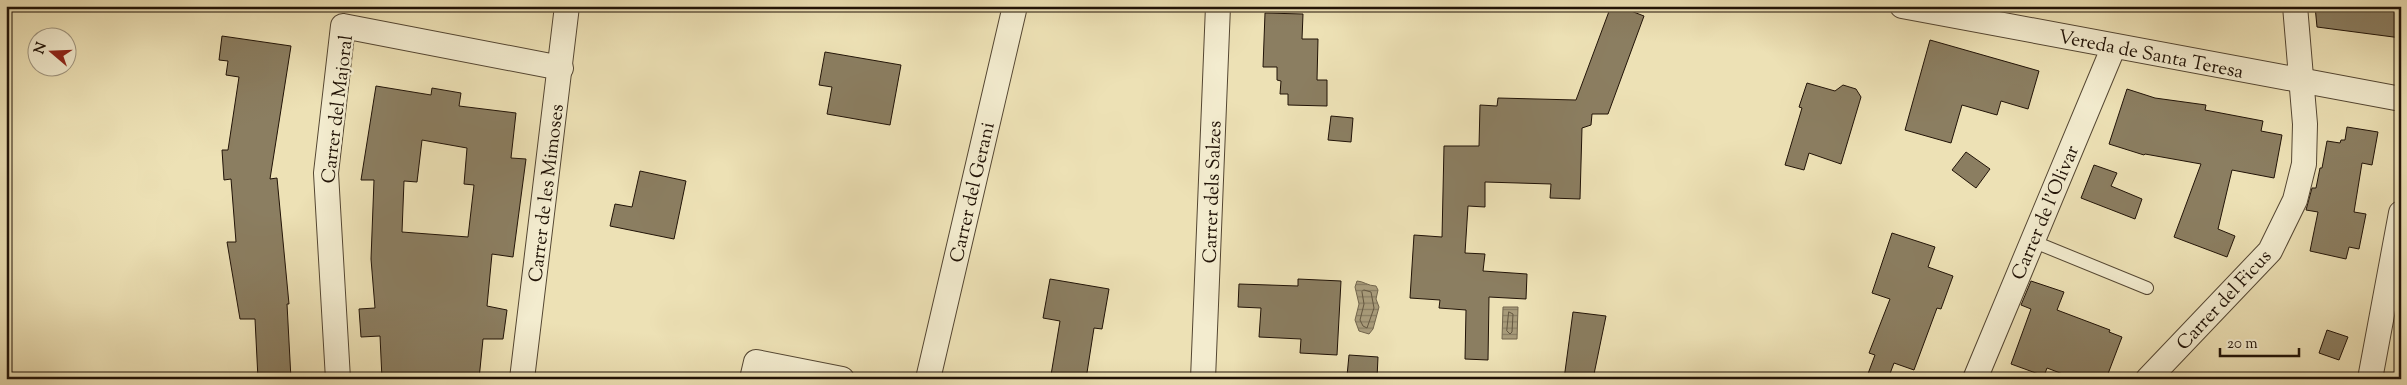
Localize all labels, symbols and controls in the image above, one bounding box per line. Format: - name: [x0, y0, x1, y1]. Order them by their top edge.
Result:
- street label: Vereda de Santa Teresa: [2055, 24, 2246, 87]
- north arrow: [28, 28, 78, 78]
- street label: Carrer del Majoral: [316, 34, 361, 185]
- text: N: [30, 40, 53, 57]
- street label: Carrer de les Mimoses: [523, 103, 572, 284]
- street label: Carrer del Gerani: [944, 120, 1003, 265]
- street label: Carrer dels Salzes: [1198, 120, 1229, 264]
- street label: Carrer de l'Olivar: [2006, 142, 2087, 284]
- street label: Carrer del Ficus: [2171, 244, 2279, 357]
- scale bar: [2220, 325, 2298, 357]
- text: 20 m: [2227, 334, 2258, 355]

